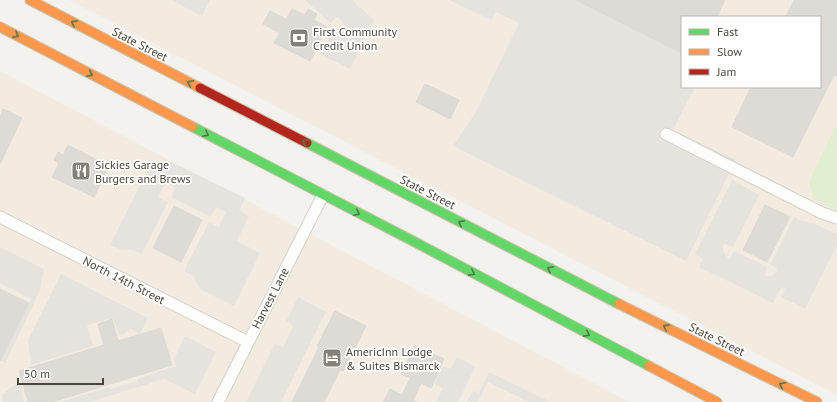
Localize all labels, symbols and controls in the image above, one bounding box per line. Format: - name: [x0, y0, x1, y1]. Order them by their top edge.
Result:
- legend: [681, 16, 821, 88]
- one-way arrow: [71, 20, 78, 28]
- street label: State Street: [110, 24, 170, 64]
- place label: First Community Credit Union: [313, 24, 397, 53]
- text: Fast: [717, 24, 738, 39]
- bank icon: First Community Credit Union: [288, 27, 310, 49]
- one-way arrow: [11, 30, 19, 38]
- text: Slow: [717, 44, 742, 59]
- text: Jam: [716, 64, 736, 79]
- one-way arrow: [86, 69, 94, 77]
- one-way arrow: [187, 80, 194, 87]
- one-way arrow: [202, 129, 209, 137]
- one-way arrow: [302, 140, 309, 147]
- place label: Sickies Garage Burgers and Brews: [95, 157, 191, 186]
- restaurant icon: Sickies Garage Burgers and Brews: [70, 160, 92, 182]
- street label: State Street: [398, 172, 458, 212]
- one-way arrow: [353, 208, 361, 215]
- one-way arrow: [457, 220, 465, 227]
- street label: North 14th Street: [80, 253, 168, 307]
- street label: Harvest Lane: [248, 265, 292, 331]
- one-way arrow: [547, 266, 554, 273]
- one-way arrow: [468, 268, 476, 276]
- street label: State Street: [687, 319, 747, 359]
- one-way arrow: [663, 324, 670, 332]
- one-way arrow: [583, 329, 590, 337]
- place label: AmericInn Lodge & Suites Bismarck: [346, 344, 440, 373]
- hotel icon: AmericInn Lodge & Suites Bismarck: [321, 347, 343, 369]
- scale bar: [18, 360, 103, 386]
- text: 50 m: [24, 366, 50, 381]
- one-way arrow: [779, 382, 787, 390]

